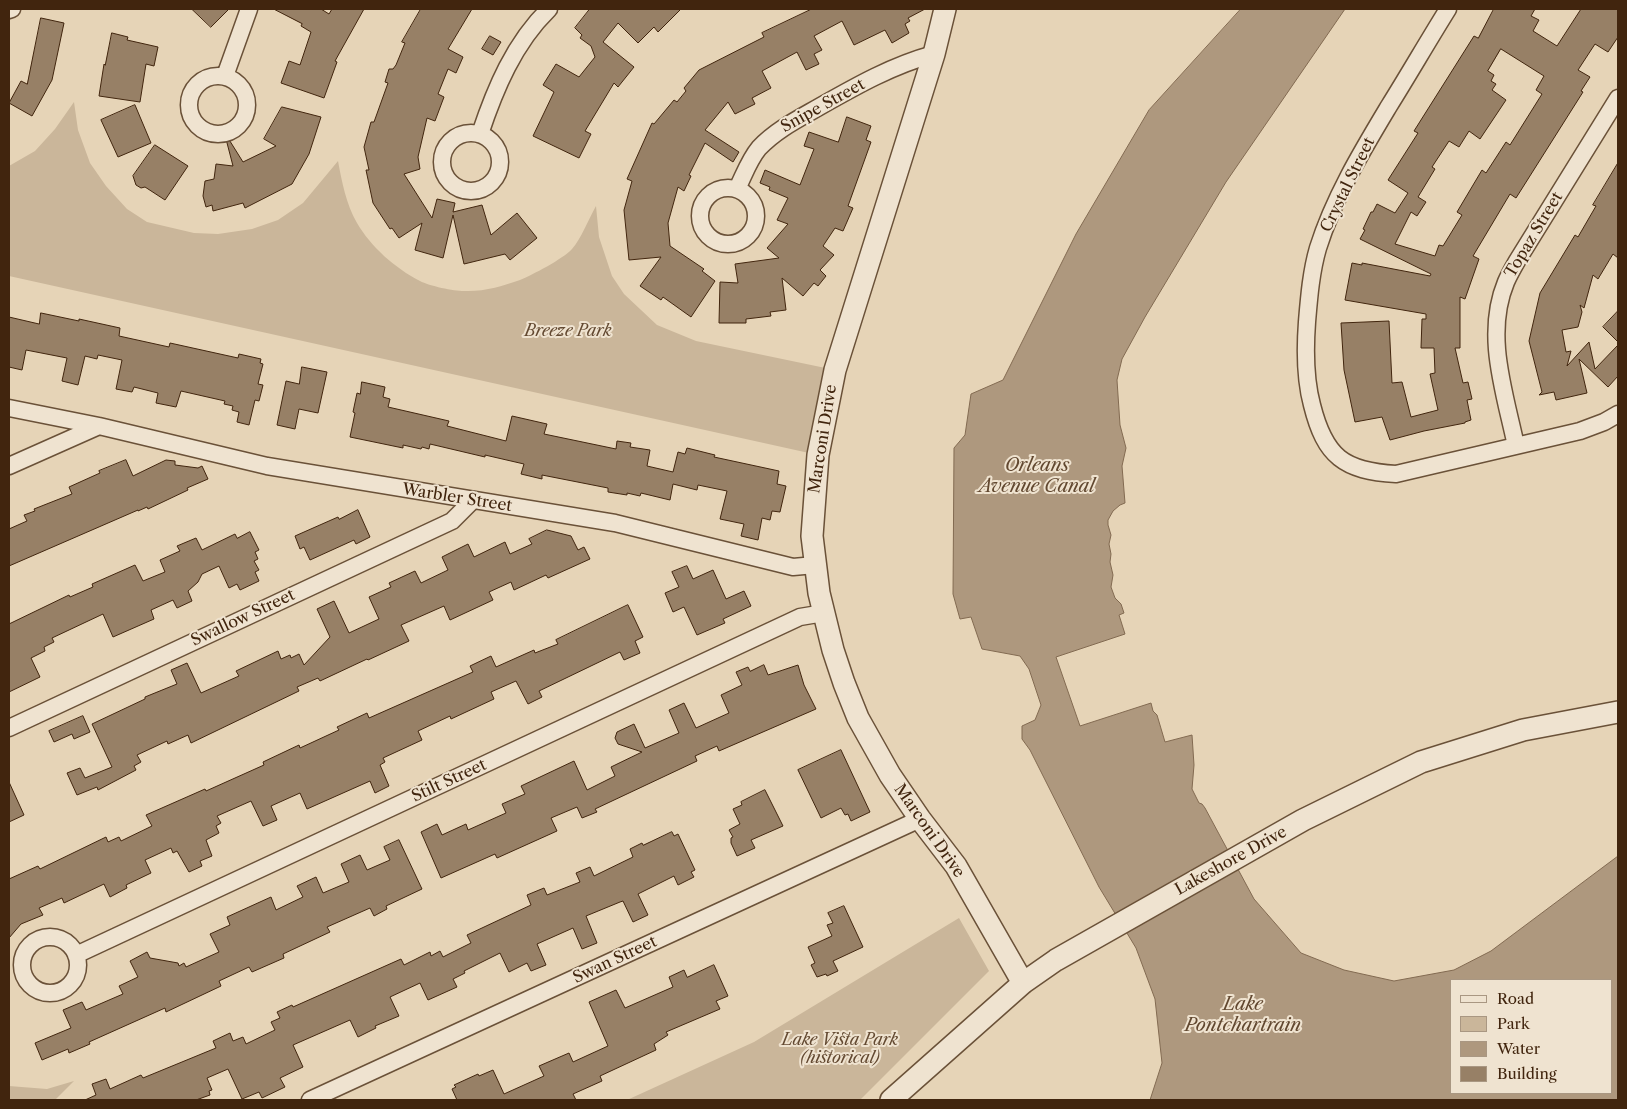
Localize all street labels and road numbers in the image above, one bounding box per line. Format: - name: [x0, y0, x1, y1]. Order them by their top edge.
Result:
- street label: Snipe Street: [778, 75, 868, 137]
- street label: Crystal Street: [1317, 135, 1379, 235]
- street label: Topaz Street: [1501, 189, 1567, 281]
- street label: Marconi Drive: [805, 383, 841, 495]
- street label: Warbler Street: [401, 480, 513, 516]
- street label: Swallow Street: [188, 586, 298, 650]
- street label: Stilt Street: [409, 755, 489, 807]
- street label: Marconi Drive: [890, 780, 968, 882]
- street label: Lakeshore Drive: [1172, 822, 1290, 900]
- street label: Swan Street: [570, 932, 660, 988]

